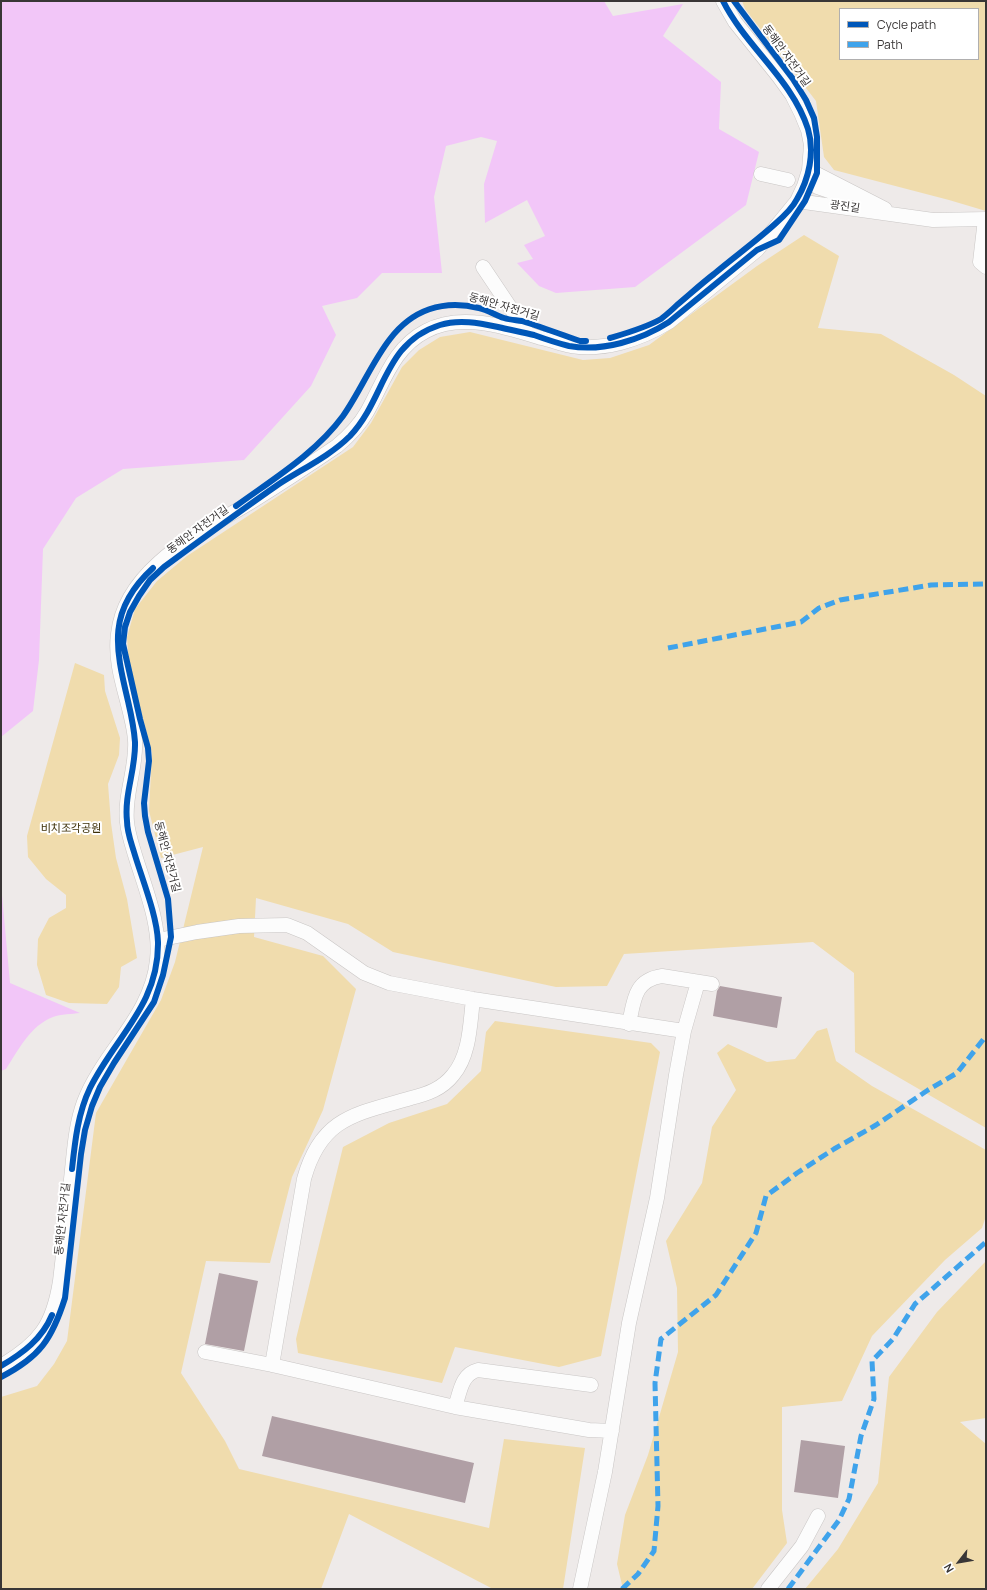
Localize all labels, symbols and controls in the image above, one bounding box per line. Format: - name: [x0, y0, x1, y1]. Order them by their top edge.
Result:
- legend: [839, 8, 979, 60]
- text: Cycle path: [877, 16, 936, 33]
- street label: 동해안 자전거길: [759, 23, 813, 89]
- text: Path: [877, 36, 903, 53]
- street label: 광진길: [829, 198, 861, 216]
- street label: 동해안 자전거길: [467, 291, 541, 323]
- street label: 동해안 자전거길: [165, 503, 231, 557]
- street label: 동해안 자전거길: [151, 820, 183, 894]
- park label: 비치조각공원: [41, 822, 101, 836]
- street label: 동해안 자전거길: [53, 1182, 73, 1256]
- north arrow: [939, 1542, 979, 1582]
- text: N: [940, 1561, 957, 1576]

